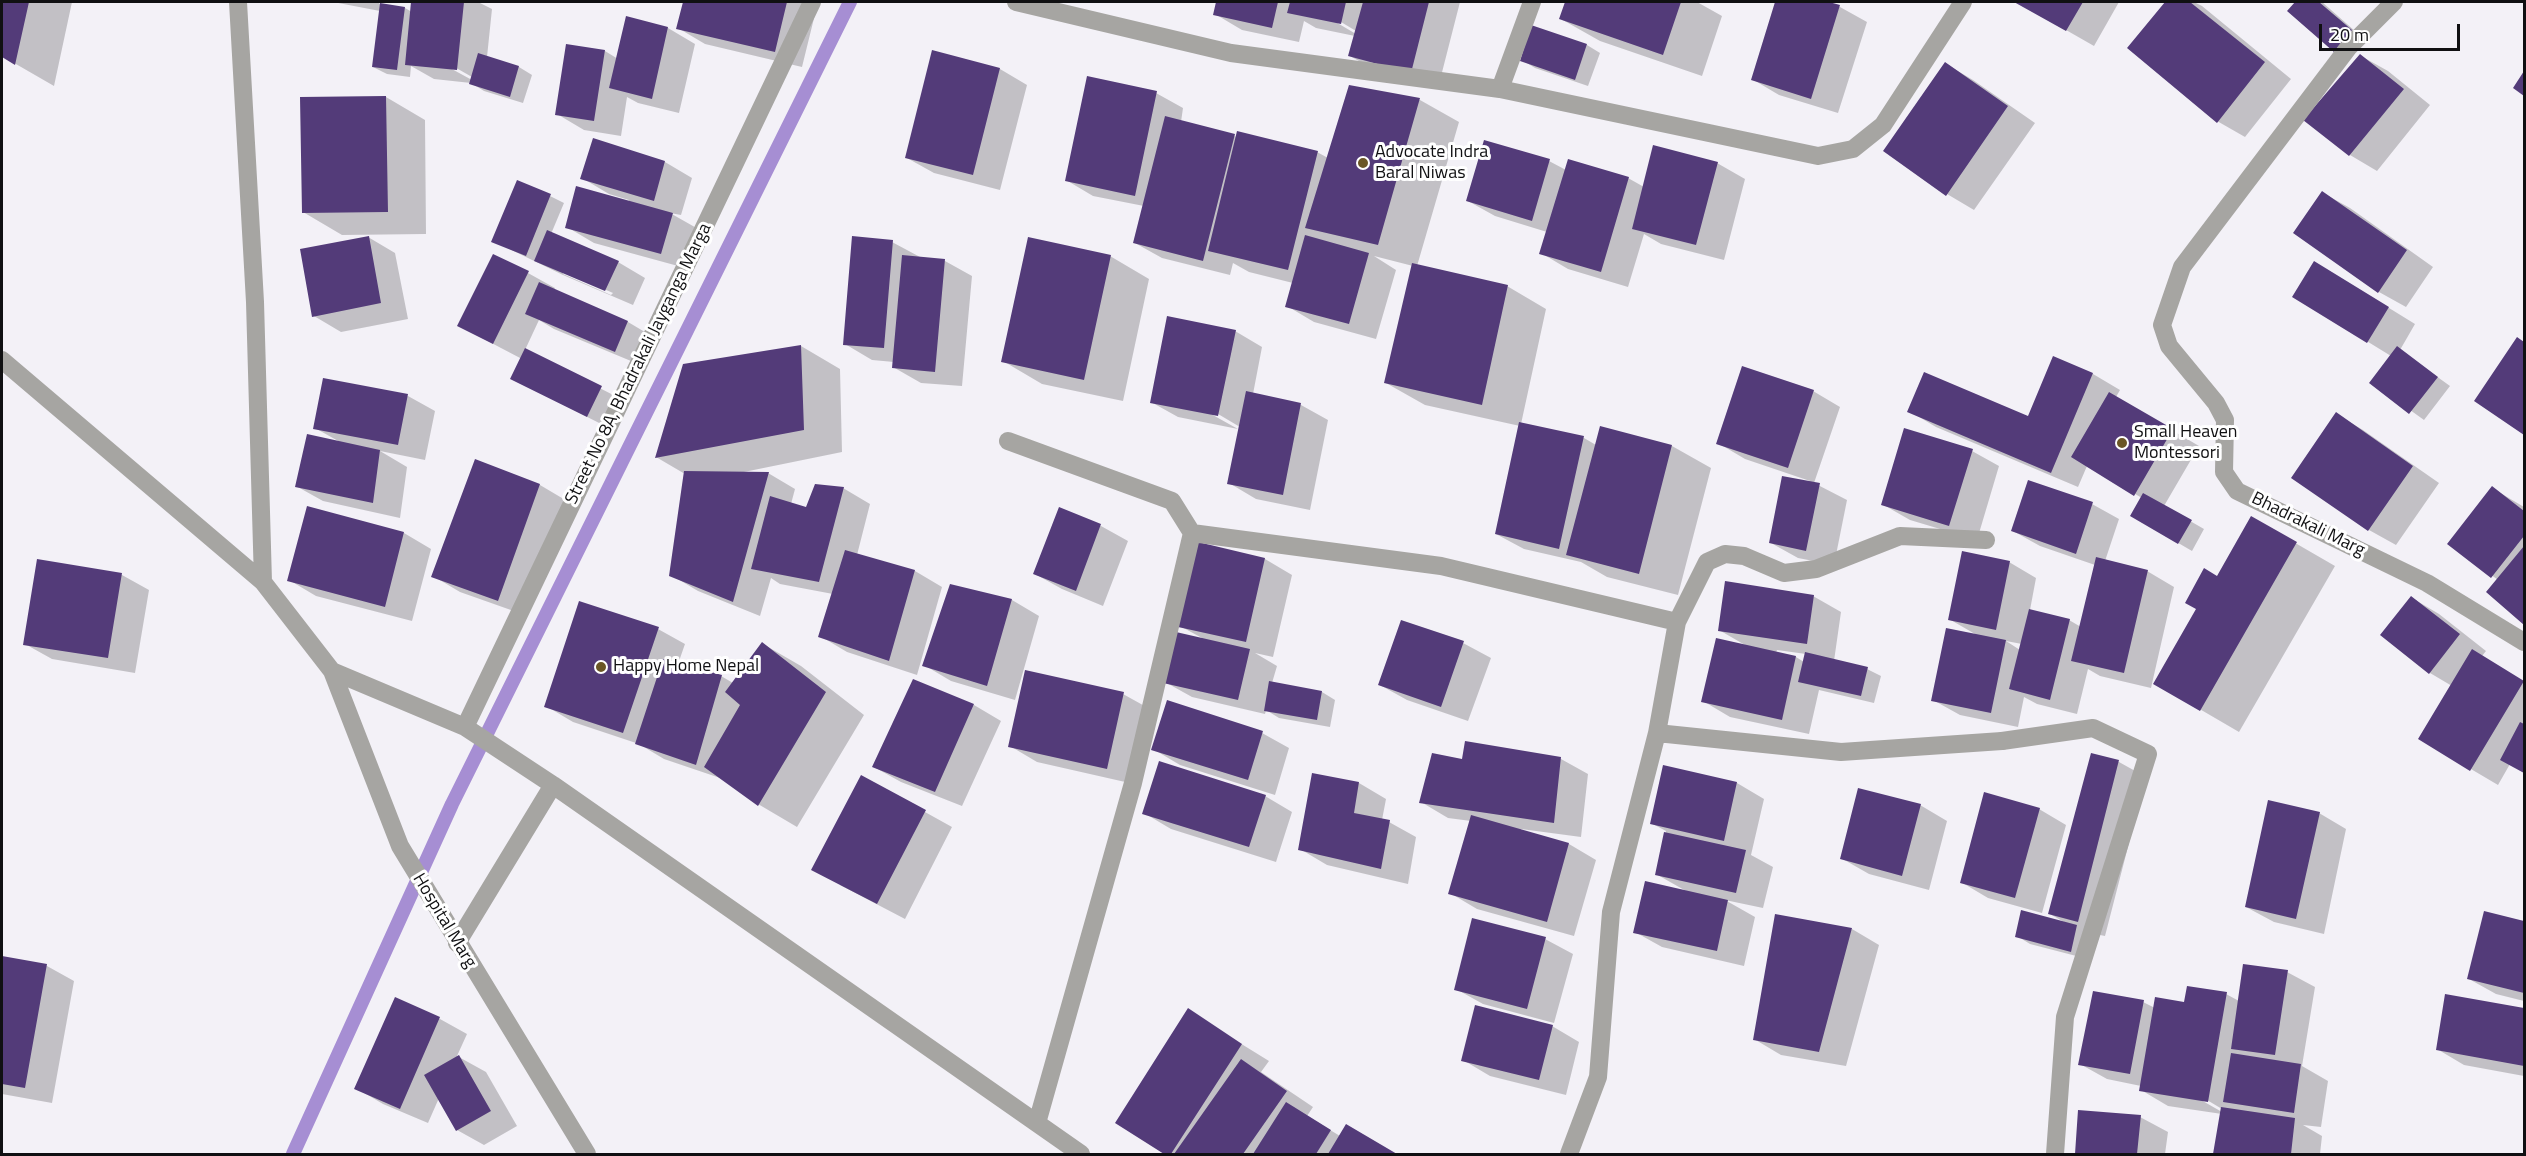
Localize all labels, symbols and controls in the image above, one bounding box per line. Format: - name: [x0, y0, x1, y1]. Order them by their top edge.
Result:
- scale bar: [2322, 12, 2463, 50]
- text: 20 m: [2330, 21, 2369, 48]
- place label: Advocate Indra Baral Niwas: [1375, 142, 1488, 184]
- marker: Advocate Indra Baral Niwas: [1356, 156, 1370, 170]
- street label: Street No 8A, Bhadrakali Jayganga Marga: [561, 220, 717, 508]
- place label: Small Heaven Montessori: [2134, 422, 2237, 464]
- marker: Small Heaven Montessori: [2115, 436, 2129, 450]
- street label: Bhadrakali Marg: [2248, 488, 2368, 562]
- place label: Happy Home Nepal: [613, 656, 759, 678]
- marker: Happy Home Nepal: [594, 660, 608, 674]
- street label: Hospital Marg: [407, 870, 481, 972]

